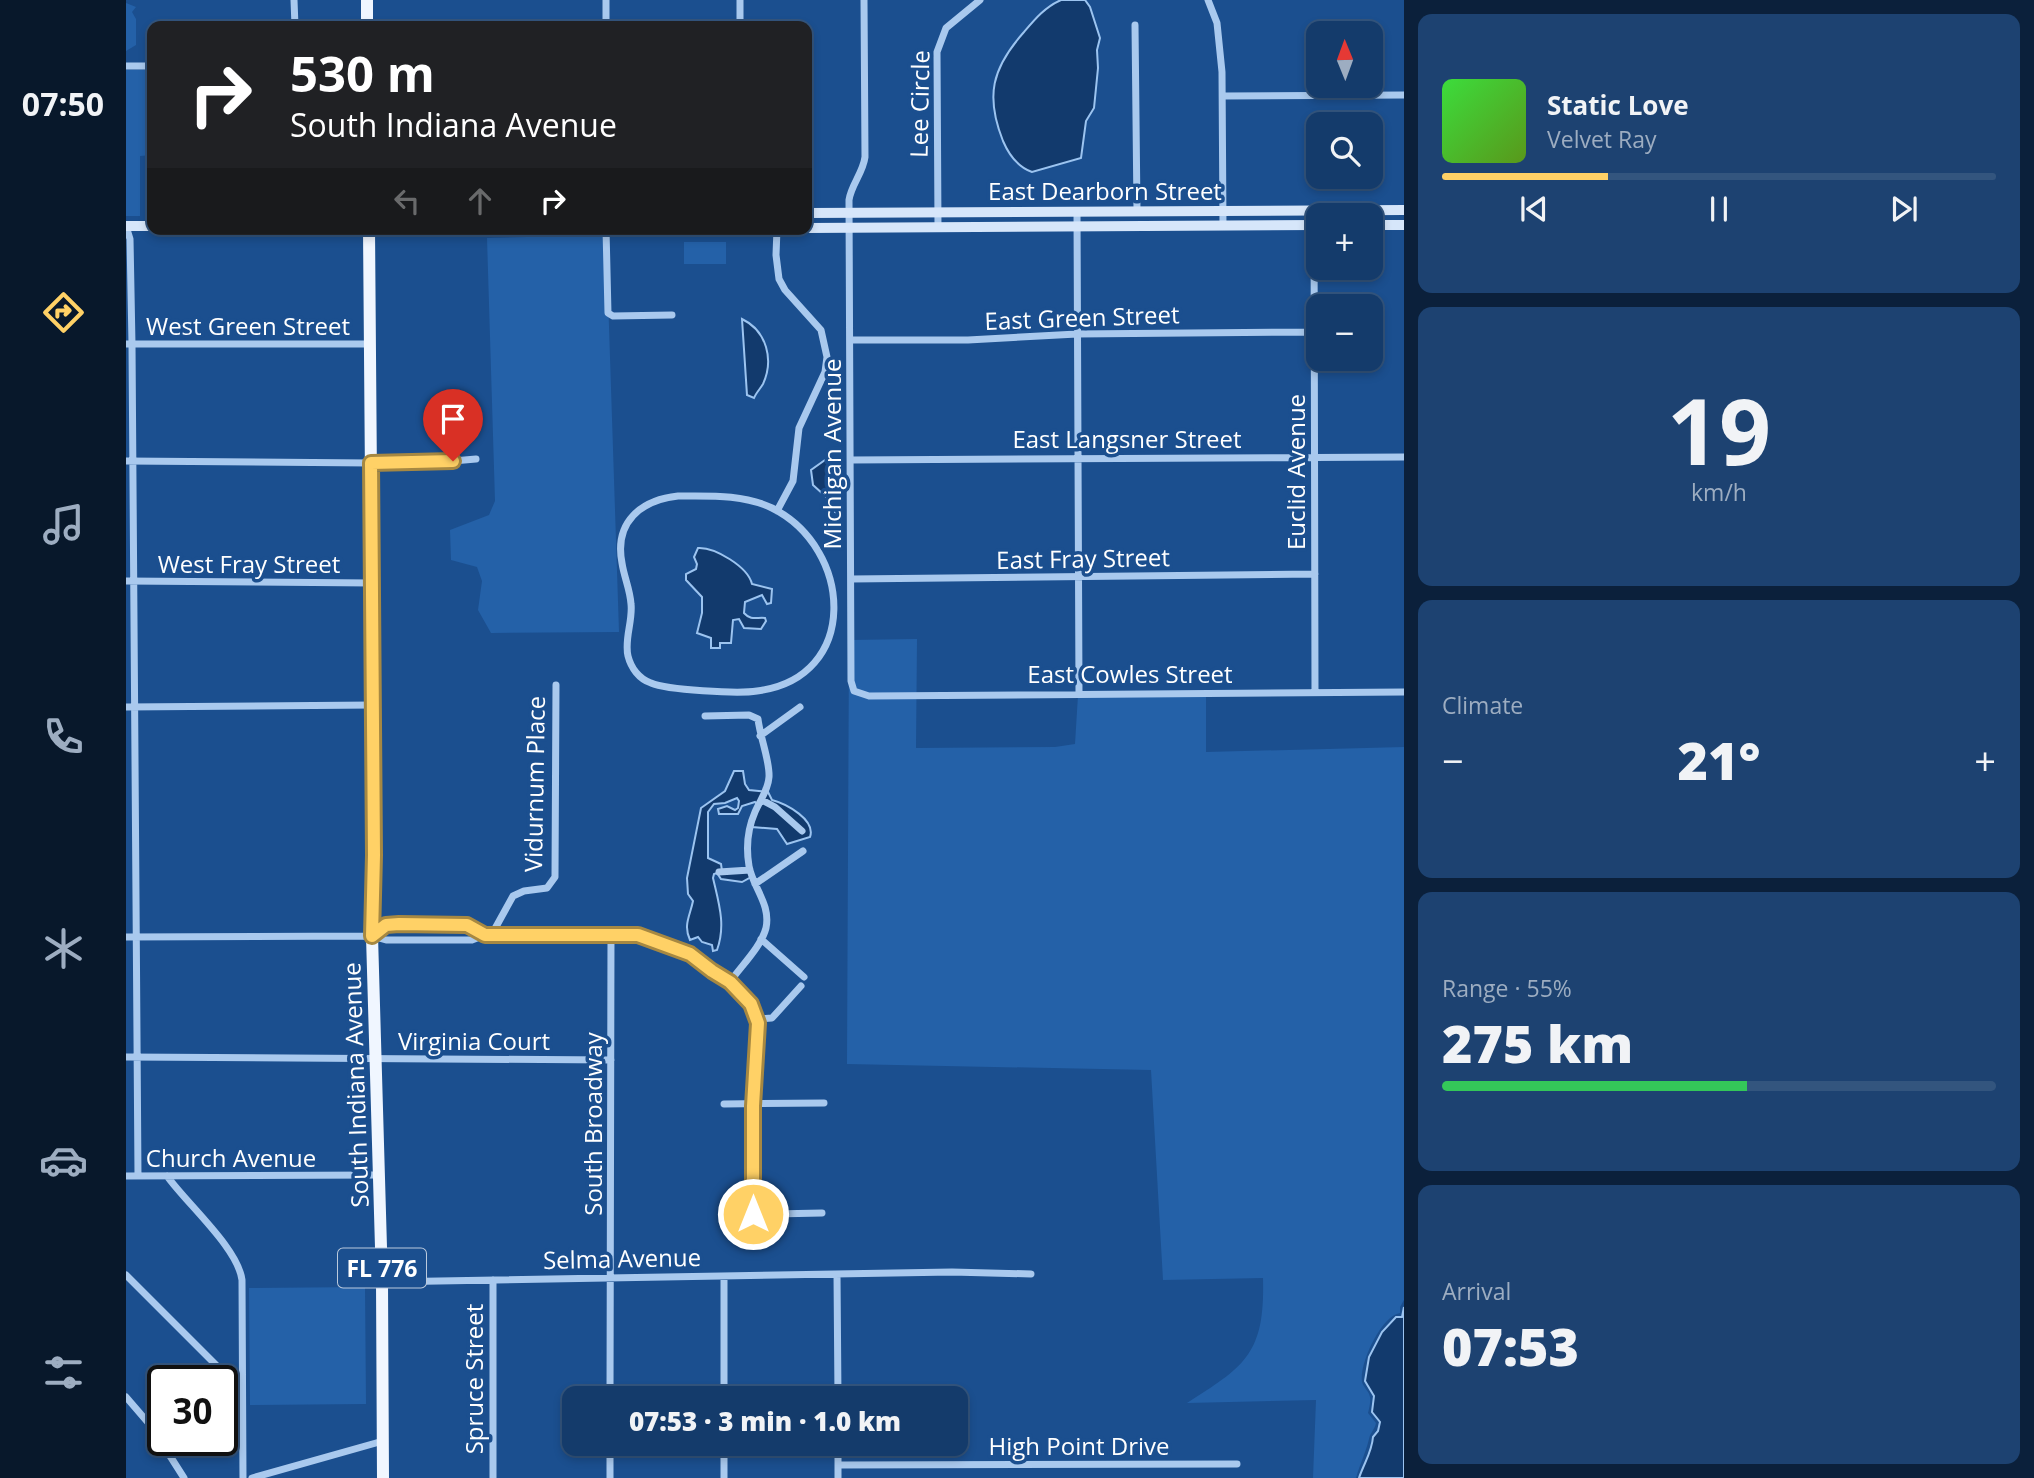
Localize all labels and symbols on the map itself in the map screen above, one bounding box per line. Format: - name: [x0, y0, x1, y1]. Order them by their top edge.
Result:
- north arrow: [1306, 21, 1382, 98]
- street label: Lee Circle: [902, 50, 936, 158]
- street label: East Dearborn Street: [988, 174, 1222, 207]
- street label: East Green Street: [984, 297, 1180, 337]
- street label: West Green Street: [146, 309, 350, 342]
- street label: Michigan Avenue: [815, 359, 848, 549]
- pin: [423, 389, 483, 461]
- street label: Euclid Avenue: [1279, 394, 1312, 550]
- street label: East Langsner Street: [1012, 422, 1242, 455]
- street label: East Fray Street: [996, 540, 1170, 576]
- street label: West Fray Street: [158, 547, 340, 580]
- street label: East Cowles Street: [1027, 657, 1233, 690]
- street label: Vidurnum Place: [516, 696, 552, 872]
- street label: South Indiana Avenue: [334, 962, 376, 1208]
- street label: Virginia Court: [398, 1024, 550, 1057]
- street label: South Broadway: [576, 1031, 609, 1216]
- street label: Church Avenue: [146, 1141, 316, 1174]
- position arrow: [716, 1177, 790, 1251]
- street label: Selma Avenue: [543, 1240, 701, 1276]
- road number: FL 776: [338, 1248, 426, 1288]
- street label: Spruce Street: [457, 1304, 490, 1454]
- speed limit sign: 30: [147, 1365, 238, 1456]
- street label: High Point Drive: [989, 1429, 1169, 1462]

